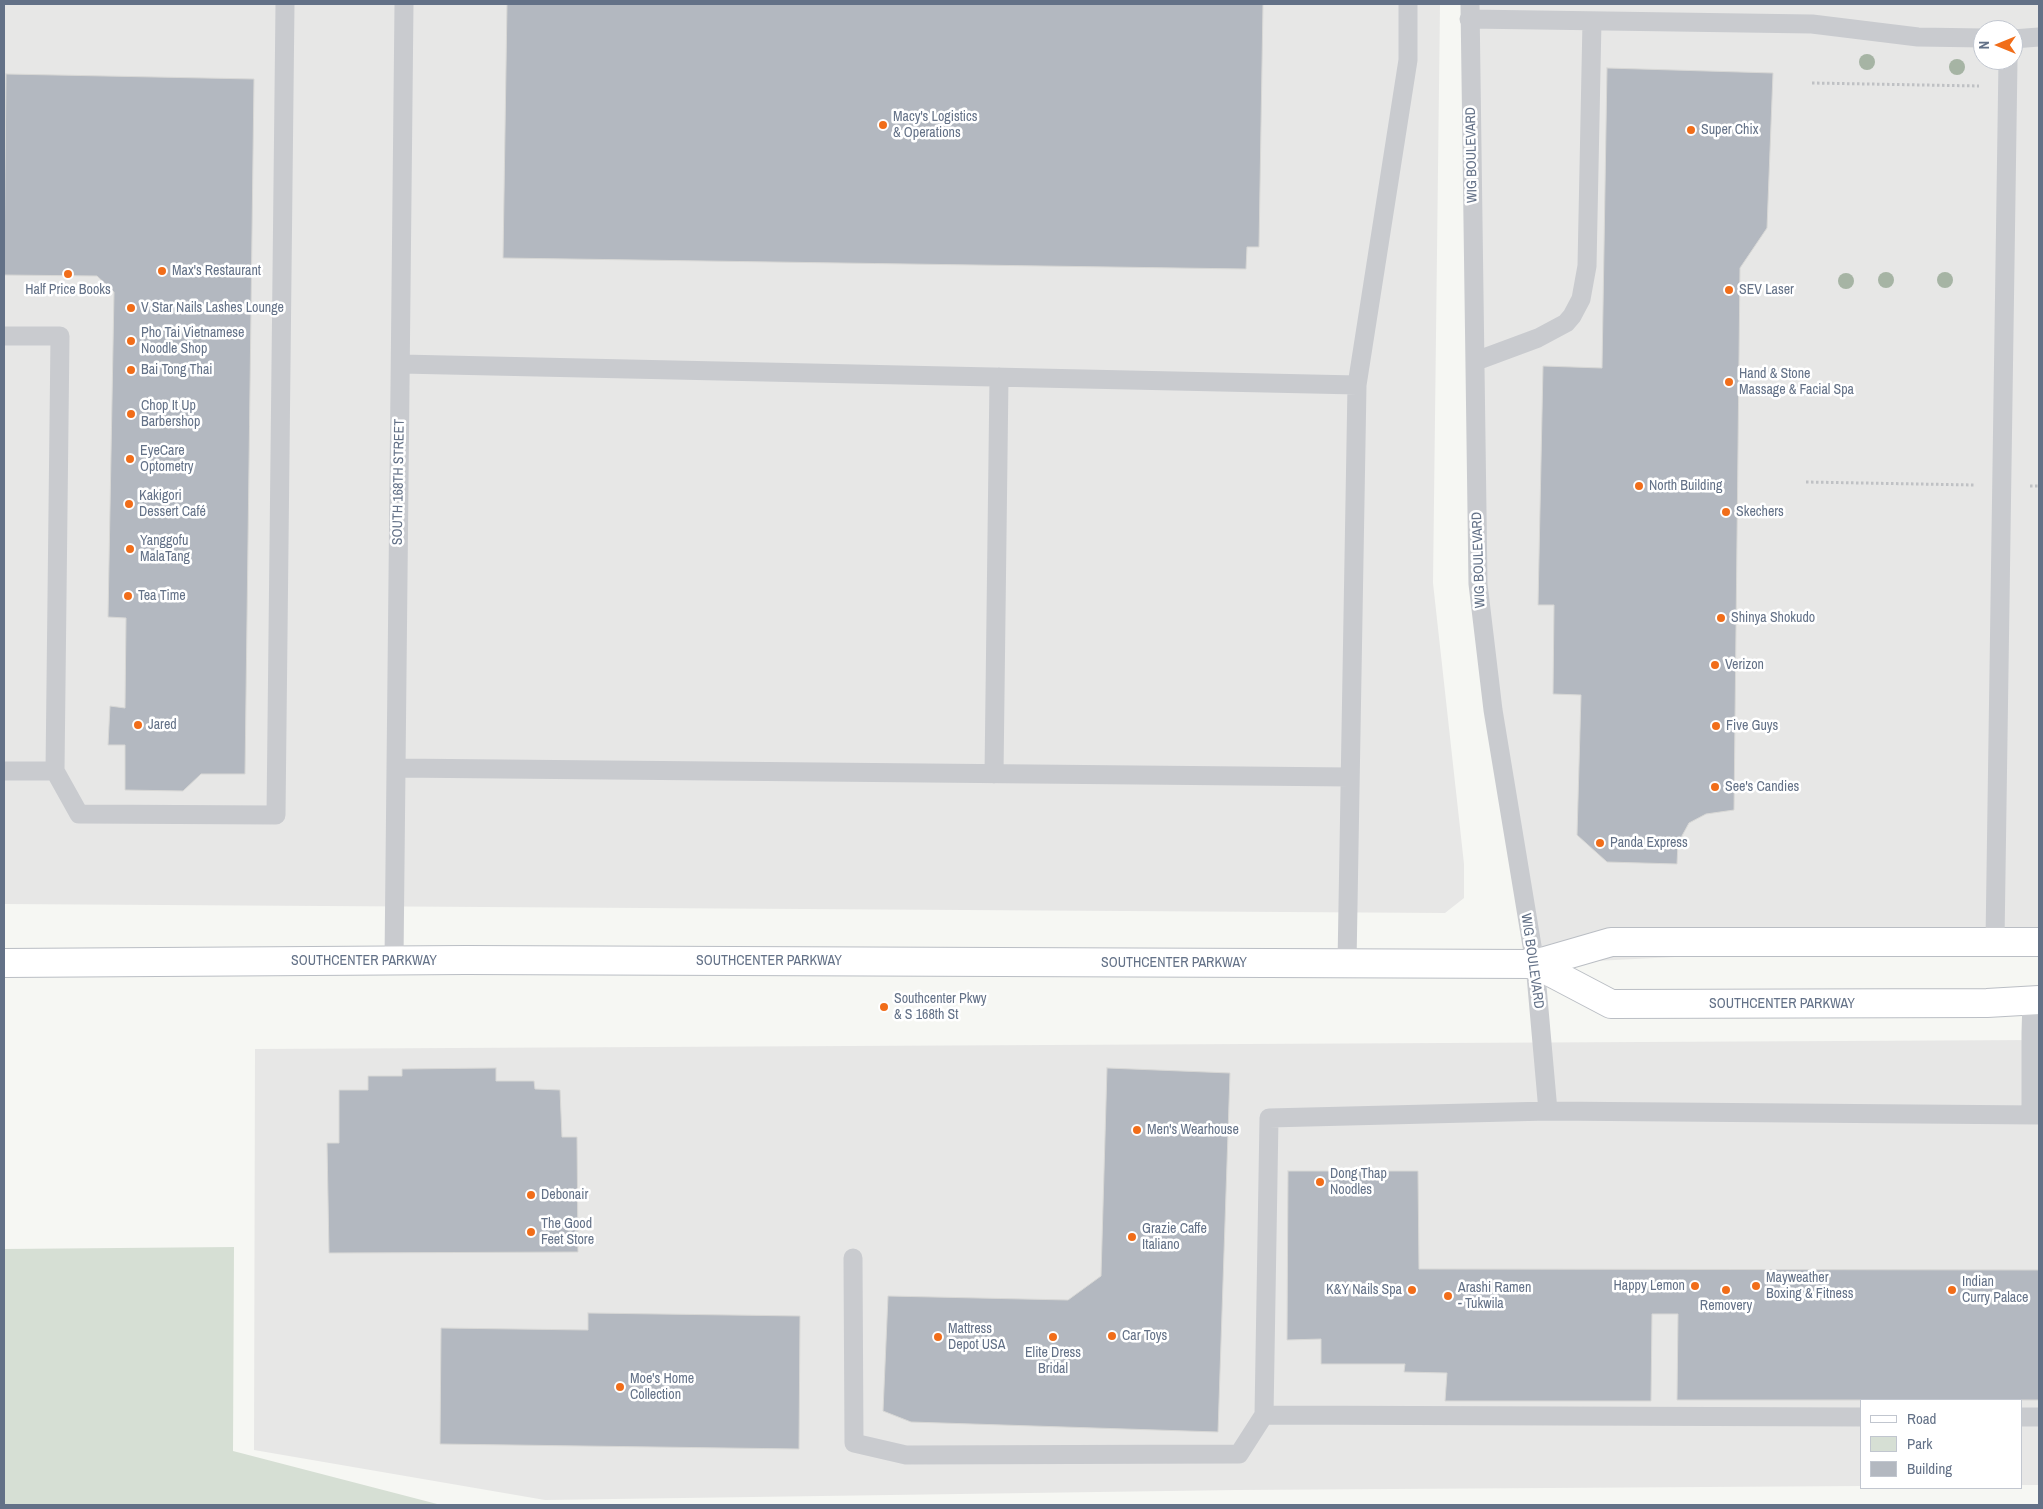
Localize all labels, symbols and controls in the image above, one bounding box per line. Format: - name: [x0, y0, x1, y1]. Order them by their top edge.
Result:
- north arrow: [1973, 20, 2023, 70]
- text: N: [1975, 41, 1993, 49]
- street label: WIG BOULEVARD: [1463, 107, 1481, 203]
- place label: Macy's Logistics & Operations: [893, 109, 978, 142]
- marker: Macy's Logistics & Operations: [877, 119, 889, 131]
- place label: Super Chix: [1701, 122, 1758, 138]
- marker: Super Chix: [1685, 124, 1697, 136]
- place label: Max's Restaurant: [172, 263, 261, 279]
- marker: Max's Restaurant: [156, 265, 168, 277]
- marker: Half Price Books: [62, 268, 74, 280]
- place label: Half Price Books: [25, 282, 111, 298]
- place label: SEV Laser: [1739, 282, 1794, 298]
- marker: SEV Laser: [1723, 284, 1735, 296]
- place label: V Star Nails Lashes Lounge: [141, 300, 284, 316]
- marker: V Star Nails Lashes Lounge: [125, 302, 137, 314]
- place label: Pho Tai Vietnamese Noodle Shop: [141, 325, 244, 358]
- marker: Pho Tai Vietnamese Noodle Shop: [125, 335, 137, 347]
- place label: Bai Tong Thai: [141, 362, 212, 378]
- marker: Bai Tong Thai: [125, 364, 137, 376]
- place label: Hand & Stone Massage & Facial Spa: [1739, 366, 1854, 398]
- marker: Hand & Stone Massage & Facial Spa: [1723, 376, 1735, 388]
- place label: Chop It Up Barbershop: [141, 398, 200, 431]
- marker: Chop It Up Barbershop: [125, 408, 137, 420]
- street label: SOUTH 168TH STREET: [389, 419, 409, 545]
- place label: EyeCare Optometry: [140, 443, 194, 476]
- marker: EyeCare Optometry: [124, 453, 136, 465]
- place label: North Building: [1649, 478, 1722, 494]
- marker: North Building: [1633, 480, 1645, 492]
- place label: Kakigori Dessert Café: [139, 488, 206, 520]
- marker: Kakigori Dessert Café: [123, 498, 135, 510]
- place label: Skechers: [1736, 504, 1784, 520]
- marker: Skechers: [1720, 506, 1732, 518]
- street label: WIG BOULEVARD: [1469, 512, 1489, 608]
- place label: Yanggofu MalaTang: [140, 533, 190, 566]
- marker: Yanggofu MalaTang: [124, 543, 136, 555]
- place label: Tea Time: [138, 588, 186, 604]
- marker: Tea Time: [122, 590, 134, 602]
- place label: Shinya Shokudo: [1731, 610, 1815, 626]
- marker: Shinya Shokudo: [1715, 612, 1727, 624]
- place label: Verizon: [1725, 657, 1764, 673]
- marker: Verizon: [1709, 659, 1721, 671]
- place label: Jared: [148, 717, 177, 733]
- place label: Five Guys: [1726, 718, 1778, 734]
- marker: Jared: [132, 719, 144, 731]
- marker: Five Guys: [1710, 720, 1722, 732]
- place label: See's Candies: [1725, 779, 1799, 795]
- marker: See's Candies: [1709, 781, 1721, 793]
- place label: Panda Express: [1610, 835, 1688, 851]
- marker: Panda Express: [1594, 837, 1606, 849]
- street label: WIG BOULEVARD: [1517, 912, 1547, 1010]
- street label: SOUTHCENTER PARKWAY: [291, 953, 437, 969]
- street label: SOUTHCENTER PARKWAY: [696, 953, 842, 969]
- street label: SOUTHCENTER PARKWAY: [1101, 955, 1247, 971]
- place label: Southcenter Pkwy & S 168th St: [894, 991, 987, 1024]
- street label: SOUTHCENTER PARKWAY: [1709, 996, 1855, 1012]
- marker: Southcenter Pkwy & S 168th St: [878, 1001, 890, 1013]
- place label: Men's Wearhouse: [1147, 1122, 1239, 1138]
- marker: Men's Wearhouse: [1131, 1124, 1143, 1136]
- place label: Dong Thap Noodles: [1330, 1166, 1387, 1198]
- marker: Dong Thap Noodles: [1314, 1176, 1326, 1188]
- place label: Debonair: [541, 1187, 588, 1203]
- marker: Debonair: [525, 1189, 537, 1201]
- place label: The Good Feet Store: [541, 1216, 594, 1248]
- place label: Grazie Caffe Italiano: [1142, 1221, 1207, 1254]
- marker: The Good Feet Store: [525, 1226, 537, 1238]
- marker: Grazie Caffe Italiano: [1126, 1231, 1138, 1243]
- place label: Mayweather Boxing & Fitness: [1766, 1270, 1853, 1302]
- place label: Indian Curry Palace: [1962, 1274, 2028, 1306]
- place label: Happy Lemon: [1614, 1278, 1685, 1294]
- place label: Arashi Ramen - Tukwila: [1458, 1280, 1531, 1312]
- marker: Happy Lemon: [1689, 1280, 1701, 1292]
- marker: Mayweather Boxing & Fitness: [1750, 1280, 1762, 1292]
- place label: K&Y Nails Spa: [1326, 1282, 1402, 1298]
- marker: K&Y Nails Spa: [1406, 1284, 1418, 1296]
- marker: Removery: [1720, 1284, 1732, 1296]
- marker: Indian Curry Palace: [1946, 1284, 1958, 1296]
- marker: Arashi Ramen - Tukwila: [1442, 1290, 1454, 1302]
- place label: Removery: [1700, 1298, 1752, 1314]
- place label: Mattress Depot USA: [948, 1321, 1005, 1354]
- place label: Car Toys: [1122, 1328, 1167, 1344]
- marker: Car Toys: [1106, 1330, 1118, 1342]
- marker: Mattress Depot USA: [932, 1331, 944, 1343]
- marker: Elite Dress Bridal: [1047, 1331, 1059, 1343]
- place label: Elite Dress Bridal: [1025, 1345, 1081, 1378]
- place label: Moe's Home Collection: [630, 1371, 694, 1404]
- marker: Moe's Home Collection: [614, 1381, 626, 1393]
- legend: [1860, 1399, 2023, 1489]
- text: Road: [1907, 1408, 1936, 1429]
- text: Park: [1907, 1433, 1932, 1454]
- text: Building: [1907, 1458, 1952, 1479]

